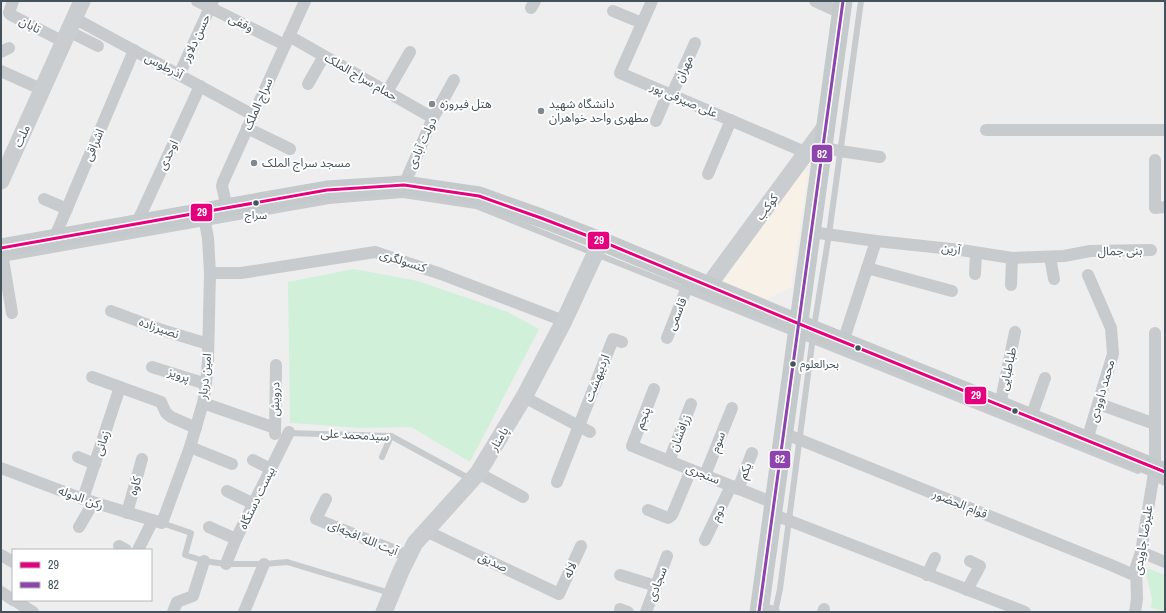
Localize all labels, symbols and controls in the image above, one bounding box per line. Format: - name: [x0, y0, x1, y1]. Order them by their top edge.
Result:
- street label: وقفی: [226, 10, 256, 36]
- street label: حسن دلاور: [177, 11, 214, 66]
- street label: تابان: [17, 13, 44, 37]
- street label: آذرطوس: [142, 49, 186, 83]
- street label: حمام سراج الملک: [321, 50, 400, 105]
- street label: مهران: [671, 53, 697, 85]
- street label: سراج الملک: [239, 75, 277, 133]
- street label: علی صیرفی پور: [647, 78, 720, 121]
- place label: هتل فیروزه: [440, 96, 492, 112]
- place label: دانشگاه شهید مطهری واحد خواهران: [549, 96, 649, 126]
- marker: هتل فیروزه: [427, 99, 437, 109]
- marker: دانشگاه شهید مطهری واحد خواهران: [536, 106, 546, 116]
- street label: دولت آبادی: [404, 115, 440, 171]
- street label: ملت: [10, 122, 34, 150]
- street label: اشراقی: [80, 126, 108, 164]
- street label: اوحدی: [154, 138, 182, 172]
- line badge: 82: [811, 144, 833, 163]
- text: 82: [817, 147, 827, 161]
- place label: مسجد سراج الملک: [262, 155, 351, 172]
- marker: مسجد سراج الملک: [249, 158, 259, 168]
- street label: کوکب: [752, 190, 783, 223]
- marker: سراج: [251, 198, 261, 208]
- line badge: 29: [190, 203, 213, 222]
- text: 29: [197, 205, 207, 219]
- place label: سراج: [245, 208, 268, 223]
- line badge: 29: [587, 231, 610, 250]
- text: 29: [594, 233, 604, 247]
- street label: آرین: [940, 240, 962, 258]
- street label: بنی جمال: [1097, 243, 1143, 259]
- street label: کنسولگری: [378, 246, 429, 276]
- street label: قاسمی: [663, 295, 691, 333]
- street label: نصیرزاده: [137, 314, 181, 342]
- unlabelled marker: [853, 343, 863, 353]
- street label: طباطبایی: [996, 346, 1020, 392]
- street label: امین دربار: [195, 352, 215, 401]
- street label: اردیبهشت: [581, 352, 613, 404]
- place label: بحرالعلوم: [800, 357, 839, 372]
- street label: محمد داوودی: [1085, 358, 1119, 424]
- marker: بحرالعلوم: [788, 359, 798, 369]
- street label: پرویز: [165, 364, 192, 386]
- street label: درویش: [267, 381, 283, 416]
- line badge: 29: [964, 386, 987, 405]
- text: 29: [971, 388, 981, 402]
- street label: پنجم: [632, 405, 655, 432]
- unlabelled marker: [1010, 406, 1020, 416]
- street label: زرافشان: [666, 412, 694, 454]
- street label: پامنار: [485, 424, 512, 455]
- street label: سیدمحمد علی: [320, 425, 390, 445]
- street label: زمانی: [90, 428, 114, 458]
- street label: سوم: [707, 429, 730, 455]
- line badge: 82: [769, 450, 791, 469]
- text: 82: [775, 452, 785, 466]
- street label: سنجری: [684, 460, 722, 488]
- street label: یکم: [735, 460, 756, 482]
- street label: بیست دستگاه: [235, 464, 279, 532]
- street label: کاوه: [125, 474, 145, 497]
- street label: رکن الدوله: [56, 482, 106, 514]
- street label: قوام الحضور: [929, 485, 990, 523]
- street label: دوم: [707, 502, 730, 524]
- street label: علیرضا جاویدی: [1130, 504, 1156, 576]
- street label: آیت الله افجه‌ای: [326, 517, 401, 559]
- street label: صدیق: [476, 548, 510, 576]
- legend: [12, 549, 152, 601]
- text: 29: [48, 557, 59, 573]
- street label: لاله: [559, 559, 581, 581]
- street label: سجادی: [643, 565, 671, 603]
- text: 82: [48, 577, 59, 593]

